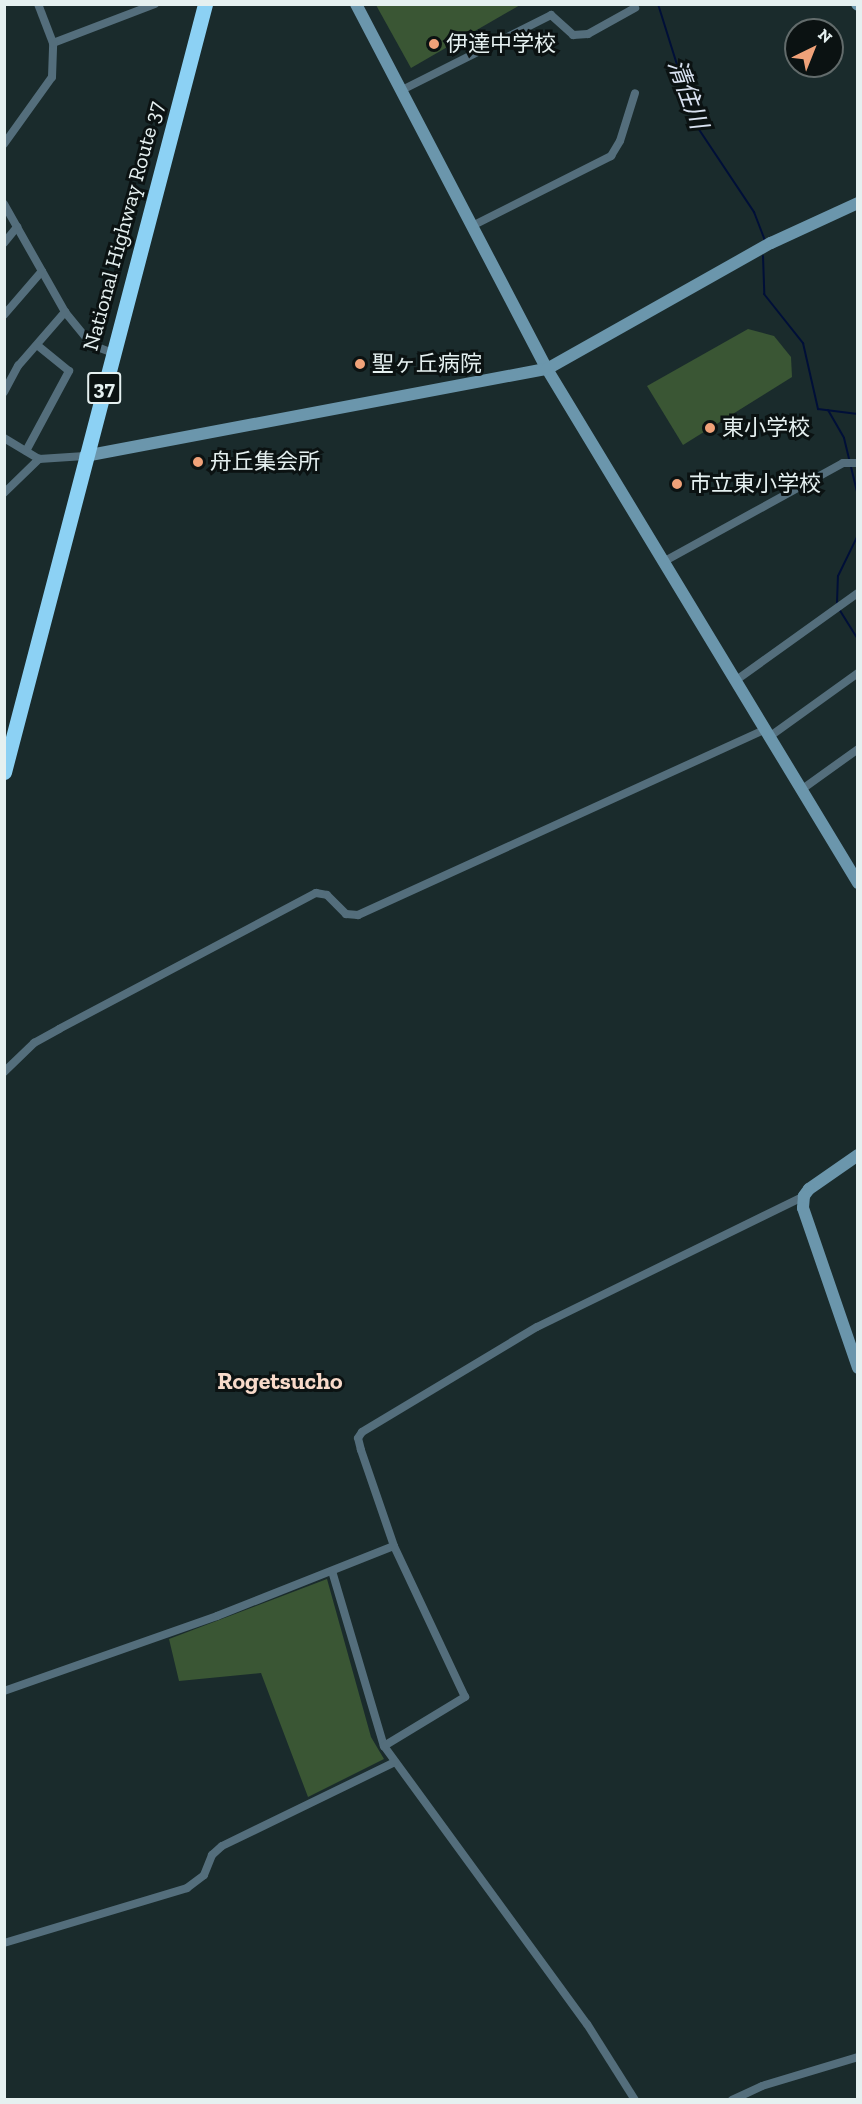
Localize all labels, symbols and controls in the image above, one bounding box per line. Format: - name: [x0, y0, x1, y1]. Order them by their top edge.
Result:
- north arrow: [784, 18, 844, 78]
- text: N: [814, 25, 836, 47]
- place label: 伊達中学校: [446, 31, 556, 57]
- marker: 伊達中学校: [427, 37, 441, 51]
- water label: 清住川: [662, 55, 714, 133]
- street label: National Highway Route 37: [77, 98, 169, 354]
- place label: 聖ヶ丘病院: [372, 351, 482, 377]
- marker: 聖ヶ丘病院: [353, 357, 367, 371]
- road number: 37: [86, 370, 122, 406]
- place label: 東小学校: [722, 415, 810, 441]
- marker: 東小学校: [703, 421, 717, 435]
- place label: 舟丘集会所: [210, 449, 320, 475]
- marker: 舟丘集会所: [191, 455, 205, 469]
- place label: 市立東小学校: [689, 471, 821, 497]
- marker: 市立東小学校: [670, 477, 684, 491]
- district label: Rogetsucho: [217, 1367, 343, 1395]

